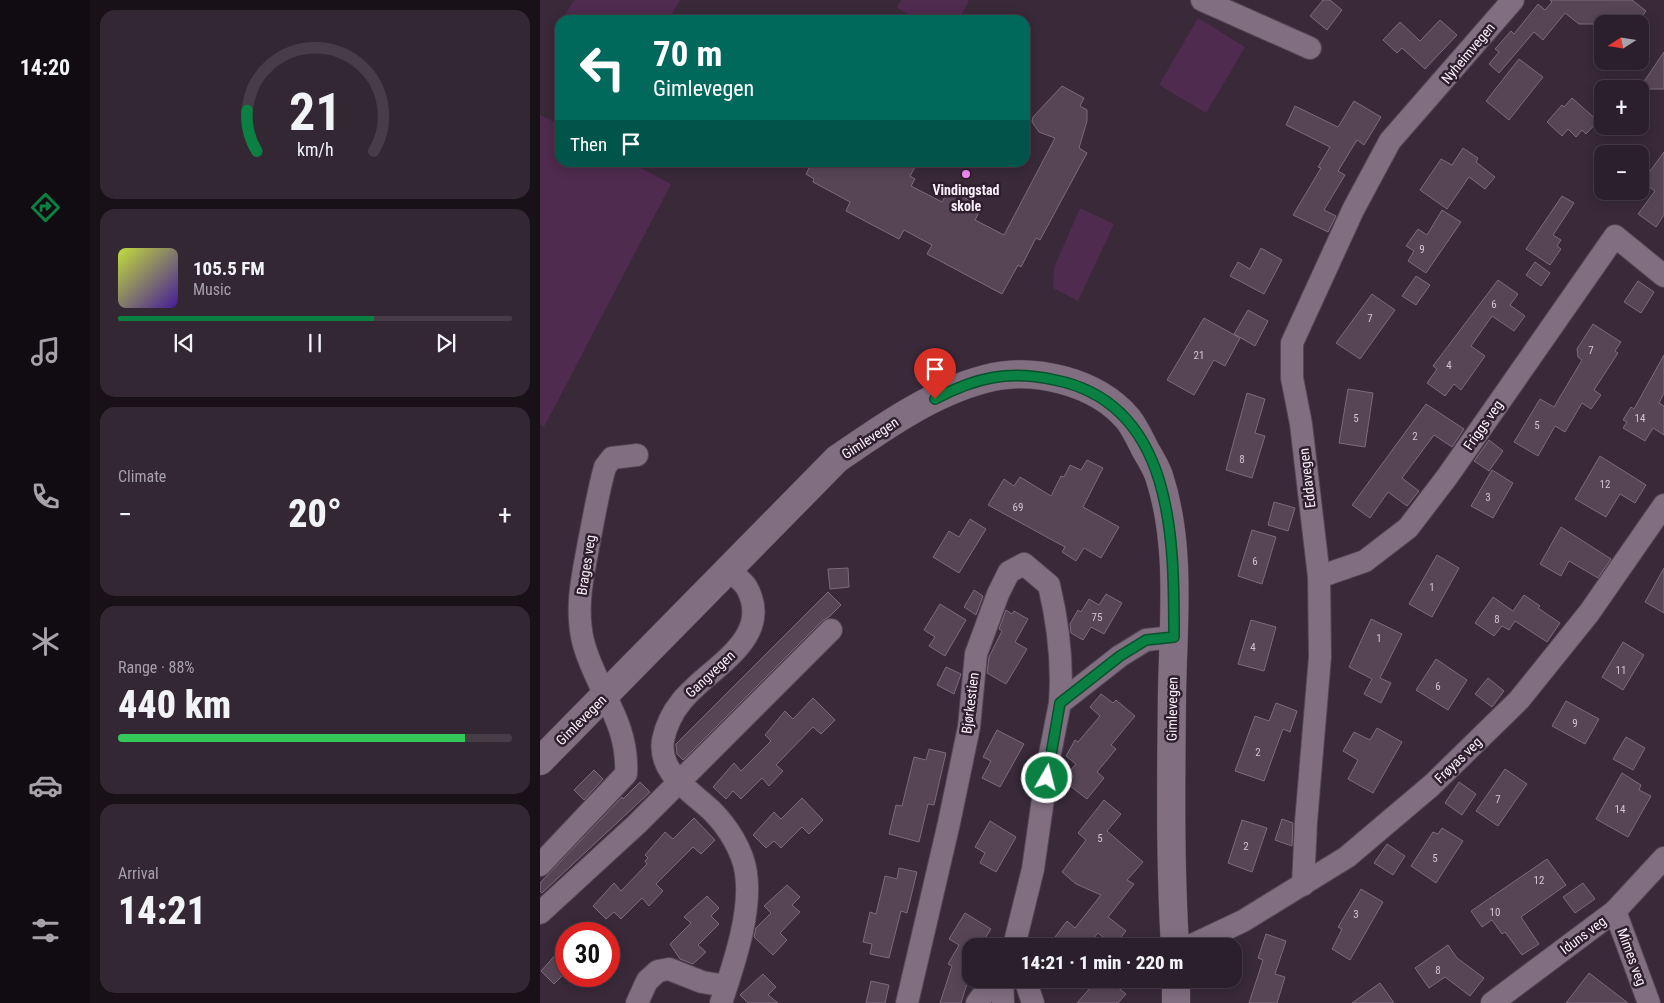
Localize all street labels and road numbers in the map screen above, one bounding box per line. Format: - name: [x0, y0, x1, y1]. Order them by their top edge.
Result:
- street label: Nyheimvegen: [1438, 19, 1498, 87]
- street label: Friggs veg: [1460, 397, 1506, 453]
- street label: Gimlevegen: [839, 414, 901, 462]
- street label: Eddavegen: [1295, 447, 1319, 509]
- street label: Brages veg: [573, 534, 599, 596]
- street label: Gangvegen: [682, 647, 738, 701]
- street label: Bjørkestien: [958, 671, 982, 735]
- street label: Gimlevegen: [1163, 677, 1181, 741]
- street label: Gimlevegen: [553, 692, 609, 748]
- street label: Frøyas veg: [1431, 734, 1485, 786]
- street label: Iduns veg: [1557, 913, 1609, 957]
- street label: Mimes veg: [1614, 926, 1650, 988]

